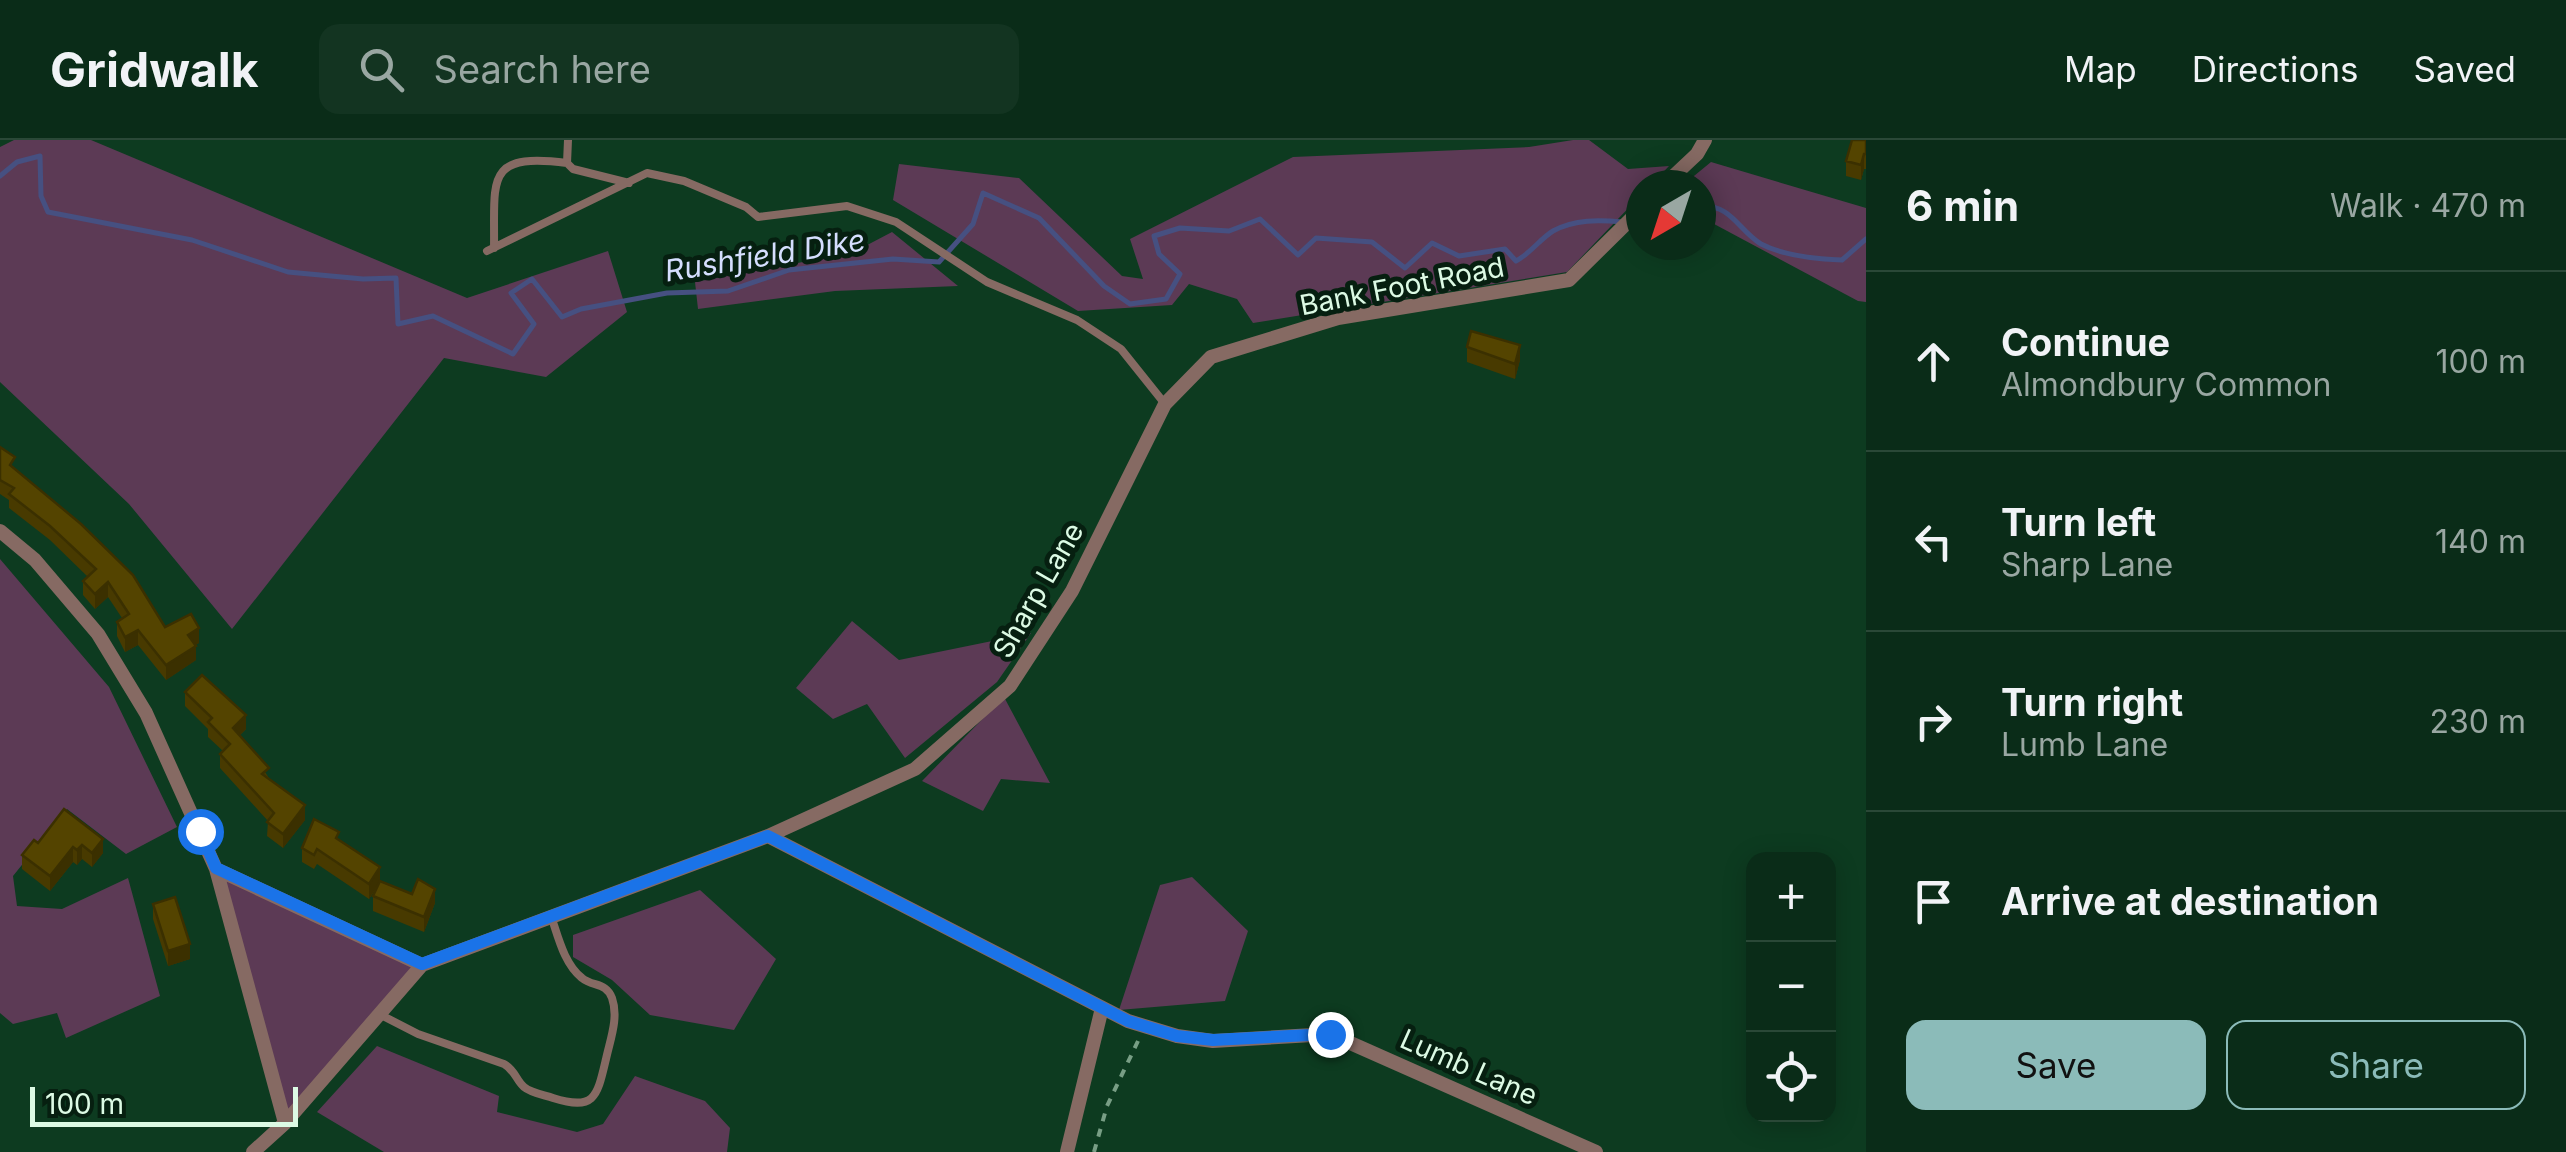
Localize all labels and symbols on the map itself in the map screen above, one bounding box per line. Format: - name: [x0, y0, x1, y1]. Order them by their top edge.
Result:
- north arrow: [1626, 170, 1716, 260]
- water label: Rushfield Dike: [662, 221, 868, 289]
- street label: Bank Foot Road: [1297, 250, 1507, 322]
- street label: Sharp Lane: [986, 516, 1090, 664]
- route start: [178, 809, 224, 855]
- route end: [1308, 1012, 1354, 1058]
- street label: Lumb Lane: [1395, 1022, 1543, 1112]
- scale bar: [30, 1082, 298, 1126]

